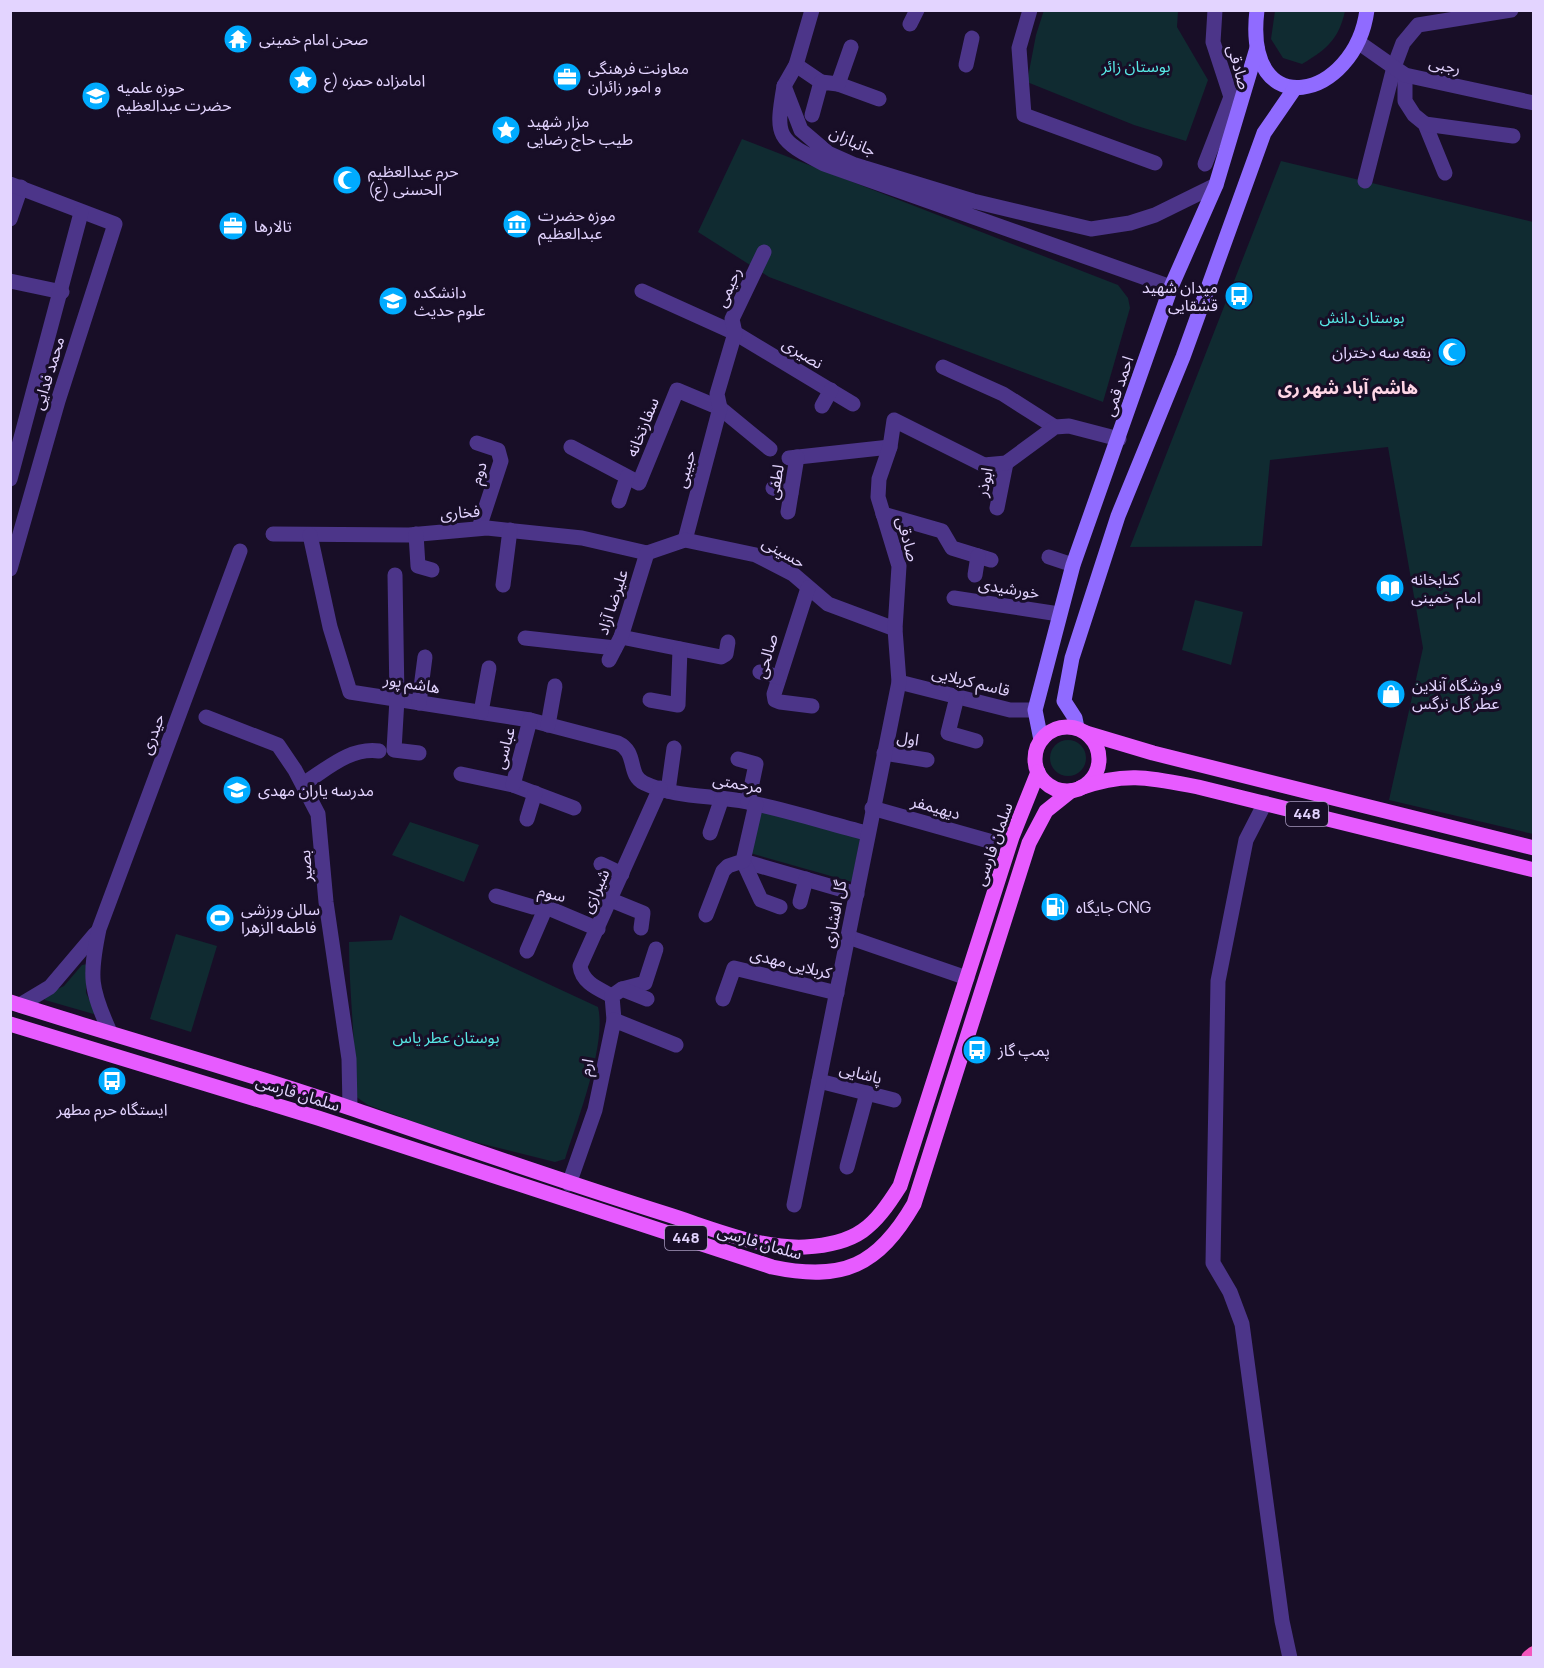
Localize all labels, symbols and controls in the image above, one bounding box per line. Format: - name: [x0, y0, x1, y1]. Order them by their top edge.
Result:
- temple icon: صحن امام خمینی: [222, 23, 254, 55]
- place label: صحن امام خمینی: [259, 28, 368, 52]
- street label: صادقی: [1222, 42, 1256, 92]
- street label: رجبی: [1427, 51, 1463, 79]
- park label: بوستان زائر: [1100, 55, 1171, 77]
- place label: معاونت فرهنگی و امور زائران: [588, 57, 689, 97]
- office icon: معاونت فرهنگی و امور زائران: [551, 61, 583, 93]
- place icon: امامزاده حمزه (ع: [287, 64, 319, 96]
- place label: امامزاده حمزه (ع: [324, 69, 425, 93]
- place label: حوزه علمیه حضرت عبدالعظیم: [117, 76, 232, 118]
- school or university icon: حوزه علمیه حضرت عبدالعظیم: [80, 80, 112, 112]
- place label: مزار شهید طیب حاج رضایی: [527, 110, 633, 152]
- place icon: مزار شهید طیب حاج رضایی: [490, 114, 522, 146]
- street label: جانبازان: [826, 121, 880, 161]
- place label: حرم عبدالعظیم الحسنی (ع): [368, 160, 459, 202]
- mosque icon: حرم عبدالعظیم الحسنی (ع): [331, 164, 363, 196]
- place label: موزه حضرت عبدالعظیم: [538, 204, 616, 246]
- museum icon: موزه حضرت عبدالعظیم: [501, 208, 533, 240]
- office icon: تالارها: [217, 210, 249, 242]
- place label: تالارها: [254, 215, 292, 237]
- street label: رحیمی: [709, 263, 747, 311]
- place label: میدان شهید قشقایی: [1142, 276, 1218, 316]
- bus stop icon: میدان شهید قشقایی: [1223, 280, 1255, 312]
- place label: دانشکده علوم حدیث: [414, 281, 486, 323]
- school or university icon: دانشکده علوم حدیث: [377, 285, 409, 317]
- park label: بوستان دانش: [1319, 306, 1405, 328]
- street label: نصیری: [778, 332, 828, 374]
- street label: محمد فدایی: [26, 334, 70, 412]
- mosque icon: بقعه سه دختران: [1436, 336, 1468, 368]
- place label: بقعه سه دختران: [1332, 341, 1431, 363]
- street label: احمد قمی: [1097, 353, 1139, 419]
- district label: هاشم آباد شهر ری: [1278, 375, 1418, 401]
- street label: سفارتخانه: [620, 394, 664, 460]
- street label: حبیبی: [669, 448, 701, 490]
- street label: دوم: [464, 459, 494, 488]
- street label: لطفی: [761, 463, 789, 501]
- street label: ابوذر: [970, 466, 998, 499]
- street label: فخاری: [439, 500, 481, 524]
- street label: صادقی: [891, 514, 925, 564]
- street label: حسینی: [758, 531, 810, 573]
- street label: علیرضا آزاد: [591, 566, 633, 638]
- place label: کتابخانه امام خمینی: [1411, 568, 1481, 610]
- street label: خورشیدی: [977, 572, 1041, 604]
- library icon: کتابخانه امام خمینی: [1374, 572, 1406, 604]
- street label: صالحی: [749, 631, 783, 681]
- street label: قاسم کربلایی: [929, 661, 1012, 703]
- street label: هاشم پور: [381, 668, 442, 700]
- place label: فروشگاه آنلاین عطر گل نرگس: [1412, 674, 1502, 714]
- shop icon: فروشگاه آنلاین عطر گل نرگس: [1375, 678, 1407, 710]
- street label: حیدری: [134, 711, 170, 757]
- street label: عباسی: [488, 725, 520, 771]
- street label: اول: [895, 725, 921, 751]
- street label: مرحمتی: [711, 768, 765, 798]
- school or university icon: مدرسه یاران مهدی: [221, 774, 253, 806]
- place label: مدرسه یاران مهدی: [258, 779, 374, 801]
- street label: دیهیمفر: [908, 789, 963, 824]
- street label: سلمان فارسی: [968, 799, 1018, 889]
- road number: 448: [1286, 802, 1328, 826]
- street label: بصیر: [293, 849, 317, 884]
- street label: شیرازی: [576, 865, 614, 917]
- street label: گل افشاری: [817, 878, 851, 950]
- street label: سوم: [535, 879, 568, 909]
- fuel station icon: جایگاه CNG: [1039, 891, 1071, 923]
- place label: جایگاه CNG: [1076, 896, 1151, 918]
- place label: سالن ورزشی فاطمه الزهرا: [241, 898, 320, 938]
- sports icon: سالن ورزشی فاطمه الزهرا: [204, 902, 236, 934]
- street label: کربلایی مهدی: [748, 942, 834, 984]
- park label: بوستان عطر یاس: [393, 1026, 499, 1048]
- bus stop icon: پمپ گاز: [961, 1034, 993, 1066]
- place label: پمپ گاز: [997, 1039, 1050, 1061]
- street label: ارم: [573, 1056, 600, 1078]
- street label: پاشایی: [837, 1057, 885, 1089]
- bus stop icon: ایستگاه حرم مطهر: [96, 1065, 128, 1097]
- street label: سلمان فارسی: [253, 1070, 343, 1116]
- place label: ایستگاه حرم مطهر: [56, 1098, 167, 1122]
- street label: سلمان فارسی: [715, 1219, 805, 1265]
- road number: 448: [665, 1226, 707, 1250]

